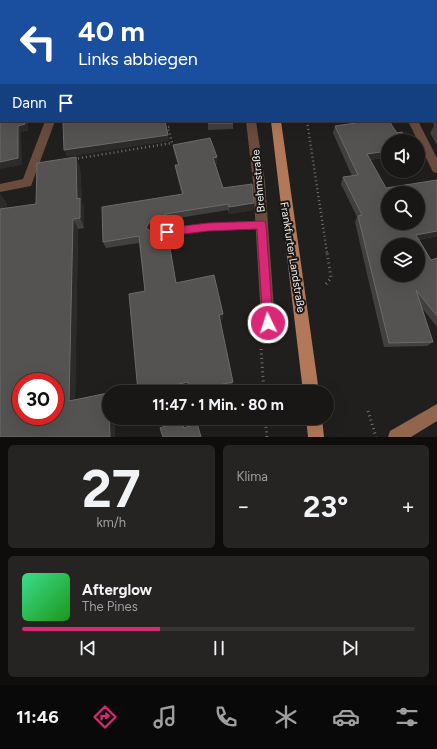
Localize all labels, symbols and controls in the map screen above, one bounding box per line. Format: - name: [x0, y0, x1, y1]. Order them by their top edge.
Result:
- text: 40 m: [78, 14, 145, 48]
- icon: left: [12, 16, 64, 68]
- text: Links abbiegen: [78, 48, 198, 70]
- icon: arrive: [55, 92, 77, 114]
- text: Dann: [12, 94, 47, 112]
- map controls: [381, 134, 425, 282]
- button: sound: [381, 134, 425, 178]
- street label: Brehmstraße: [249, 149, 268, 213]
- button: search: [381, 186, 425, 230]
- street label: Frankfurter Landstraße: [277, 201, 308, 313]
- pin: [150, 215, 184, 249]
- icon: arrive: [156, 221, 178, 243]
- button: layers: [381, 238, 425, 282]
- position arrow: [247, 302, 289, 344]
- speed limit sign: 30: [12, 373, 64, 425]
- text: 11:47 · 1 Min. · 80 m: [152, 396, 284, 414]
- text: 27: [82, 458, 141, 520]
- text: Klima: [237, 469, 268, 484]
- text: 23°: [303, 488, 348, 525]
- text: −: [237, 493, 250, 520]
- text: +: [401, 493, 415, 520]
- text: km/h: [96, 515, 126, 530]
- text: Afterglow: [82, 581, 152, 599]
- text: The Pines: [82, 599, 138, 614]
- icon: previous: [77, 637, 99, 659]
- icon: pause: [208, 637, 230, 659]
- icon: next: [339, 637, 361, 659]
- icon: directions: [91, 703, 119, 731]
- icon: music: [151, 703, 179, 731]
- icon: phone: [212, 703, 240, 731]
- icon: climate: [272, 703, 300, 731]
- icon: car: [332, 703, 360, 731]
- icon: filters: [393, 703, 421, 731]
- text: 11:46: [16, 706, 59, 728]

